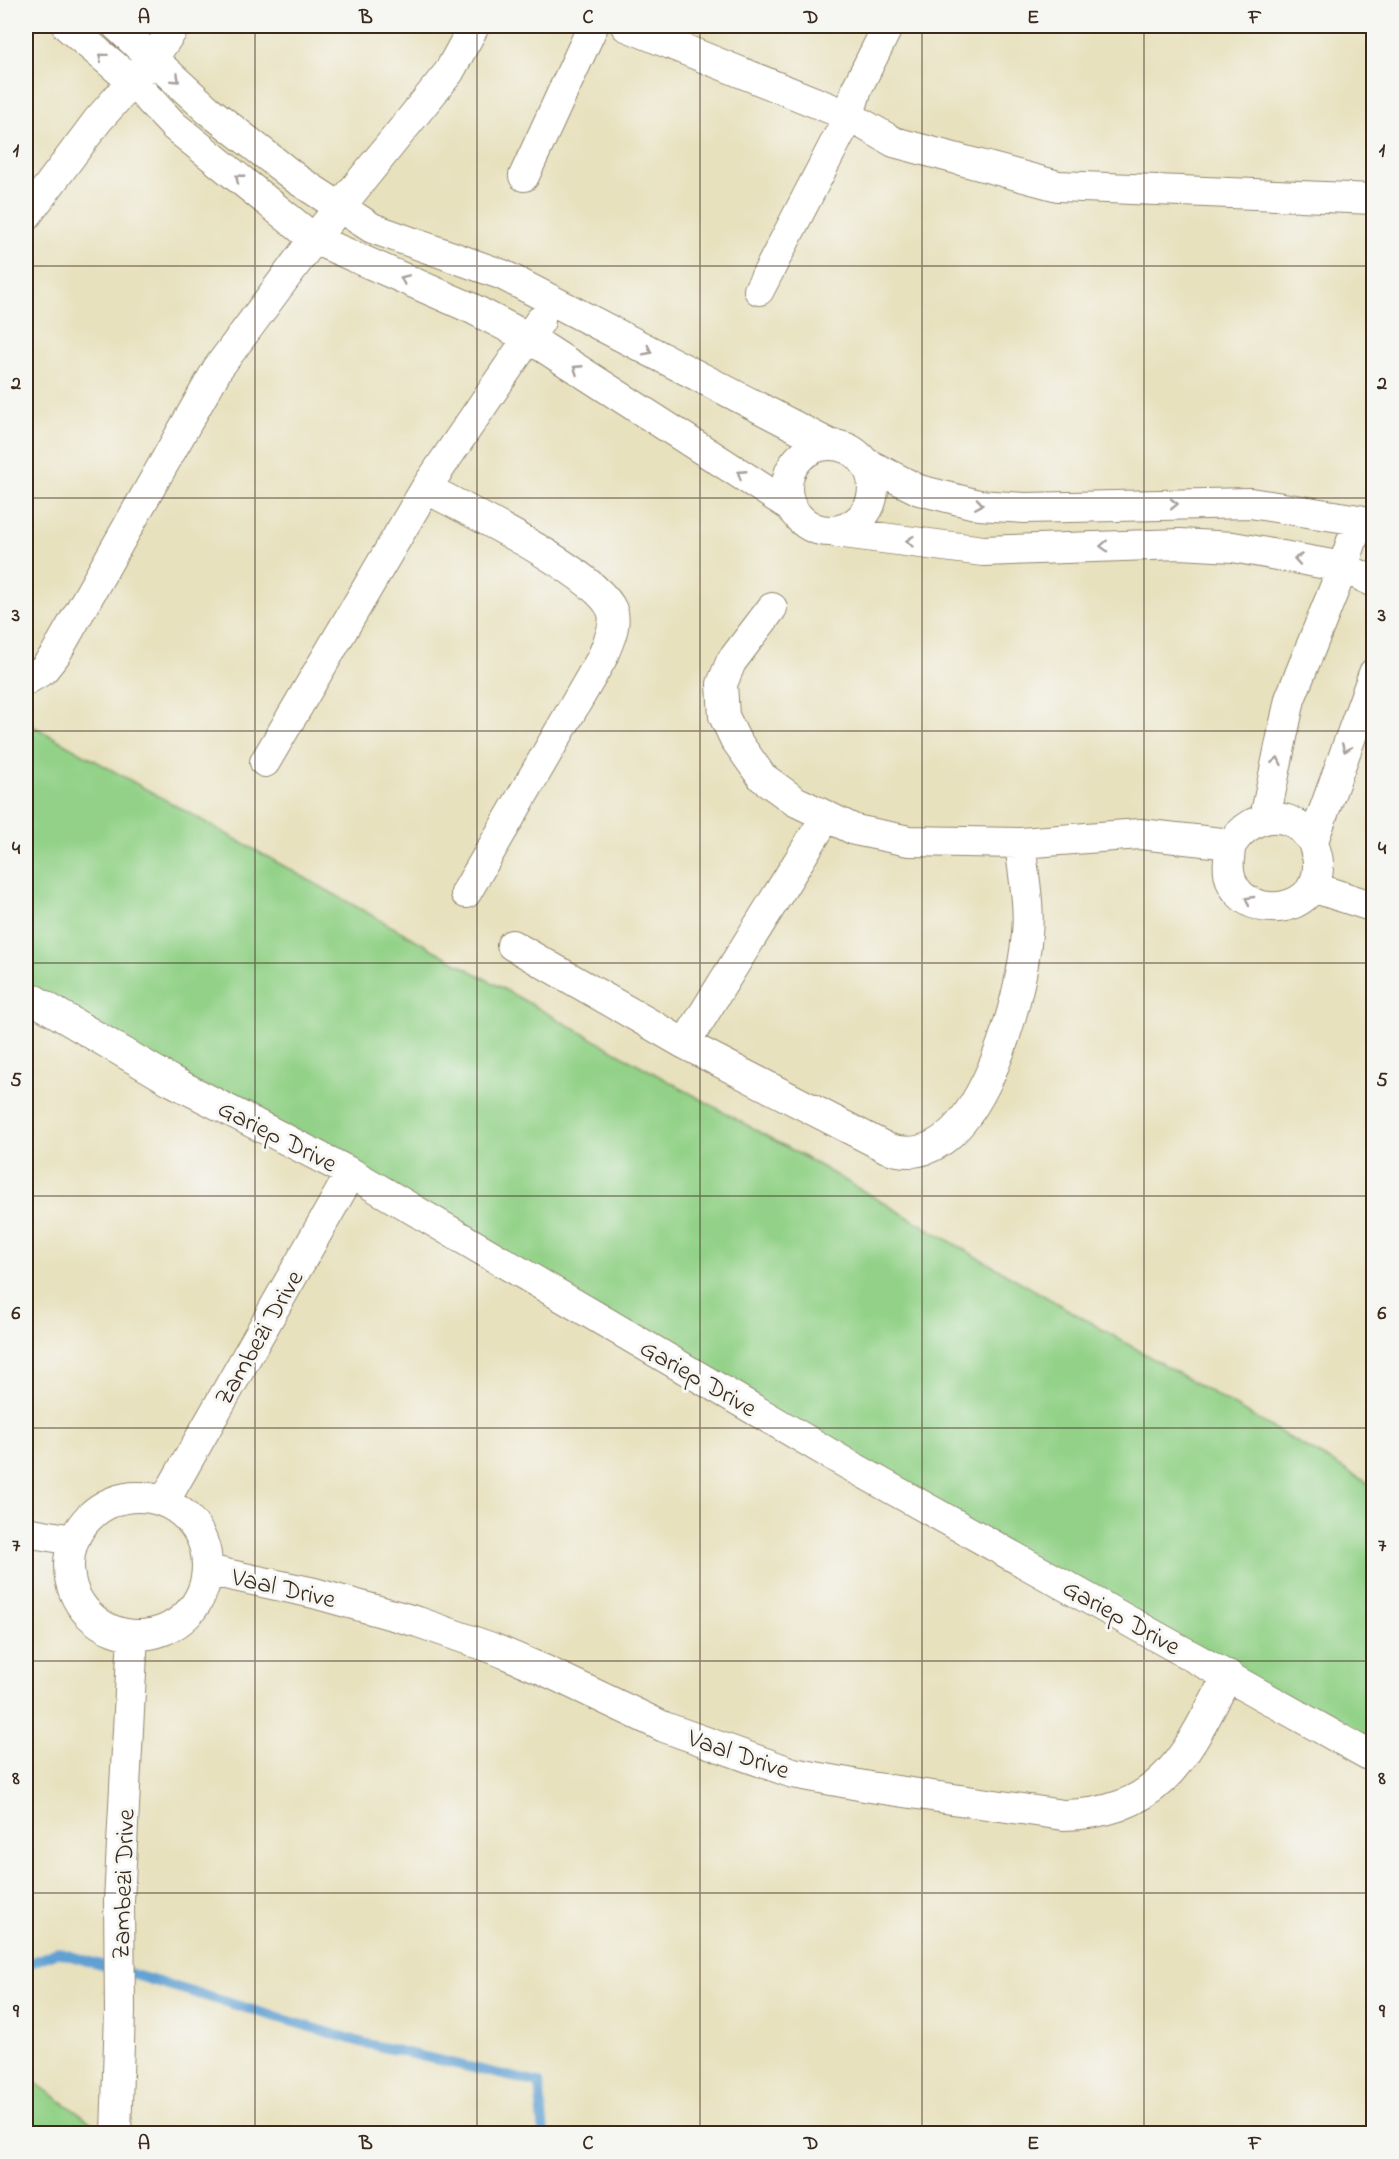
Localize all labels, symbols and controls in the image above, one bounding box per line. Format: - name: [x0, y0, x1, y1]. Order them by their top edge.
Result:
- text: A: [138, 4, 150, 33]
- text: B: [358, 4, 373, 33]
- text: C: [583, 4, 594, 33]
- text: D: [803, 4, 818, 33]
- text: E: [1027, 4, 1039, 33]
- text: F: [1248, 4, 1262, 33]
- one-way arrow: [98, 53, 109, 64]
- one-way arrow: [168, 72, 179, 83]
- text: 1: [13, 137, 20, 166]
- text: 1: [1379, 137, 1386, 166]
- one-way arrow: [235, 175, 246, 186]
- one-way arrow: [399, 274, 410, 286]
- one-way arrow: [642, 344, 652, 355]
- one-way arrow: [572, 365, 583, 376]
- text: 2: [10, 370, 21, 399]
- text: 2: [1376, 370, 1387, 399]
- one-way arrow: [737, 470, 748, 481]
- one-way arrow: [974, 497, 984, 509]
- one-way arrow: [1169, 498, 1178, 510]
- one-way arrow: [906, 535, 915, 548]
- one-way arrow: [1100, 540, 1109, 553]
- one-way arrow: [1294, 553, 1304, 566]
- text: 3: [11, 602, 20, 631]
- text: 3: [1377, 602, 1386, 631]
- one-way arrow: [1341, 742, 1354, 753]
- one-way arrow: [1270, 756, 1283, 766]
- text: 4: [12, 835, 21, 864]
- text: 4: [1378, 835, 1387, 864]
- one-way arrow: [1245, 896, 1255, 907]
- text: 5: [10, 1067, 22, 1096]
- text: 5: [1376, 1067, 1388, 1096]
- street label: Gariep Drive: [210, 1091, 343, 1184]
- street label: Zambezi Drive: [206, 1263, 315, 1413]
- text: 6: [12, 1300, 21, 1329]
- text: 6: [1378, 1300, 1387, 1329]
- street label: Gariep Drive: [632, 1331, 763, 1429]
- text: 7: [12, 1532, 21, 1561]
- text: 7: [1378, 1532, 1387, 1561]
- street label: Vaal Drive: [227, 1559, 339, 1620]
- street label: Gariep Drive: [1055, 1571, 1187, 1667]
- street label: Vaal Drive: [681, 1720, 794, 1791]
- text: 8: [11, 1765, 20, 1794]
- text: 8: [1377, 1765, 1386, 1794]
- street label: Zambezi Drive: [103, 1808, 147, 1960]
- text: 9: [12, 1998, 20, 2027]
- text: 9: [1378, 1998, 1386, 2027]
- text: A: [138, 2130, 150, 2159]
- text: B: [358, 2130, 373, 2159]
- text: C: [583, 2130, 594, 2159]
- text: D: [803, 2130, 818, 2159]
- text: E: [1027, 2130, 1039, 2159]
- text: F: [1248, 2130, 1262, 2159]

